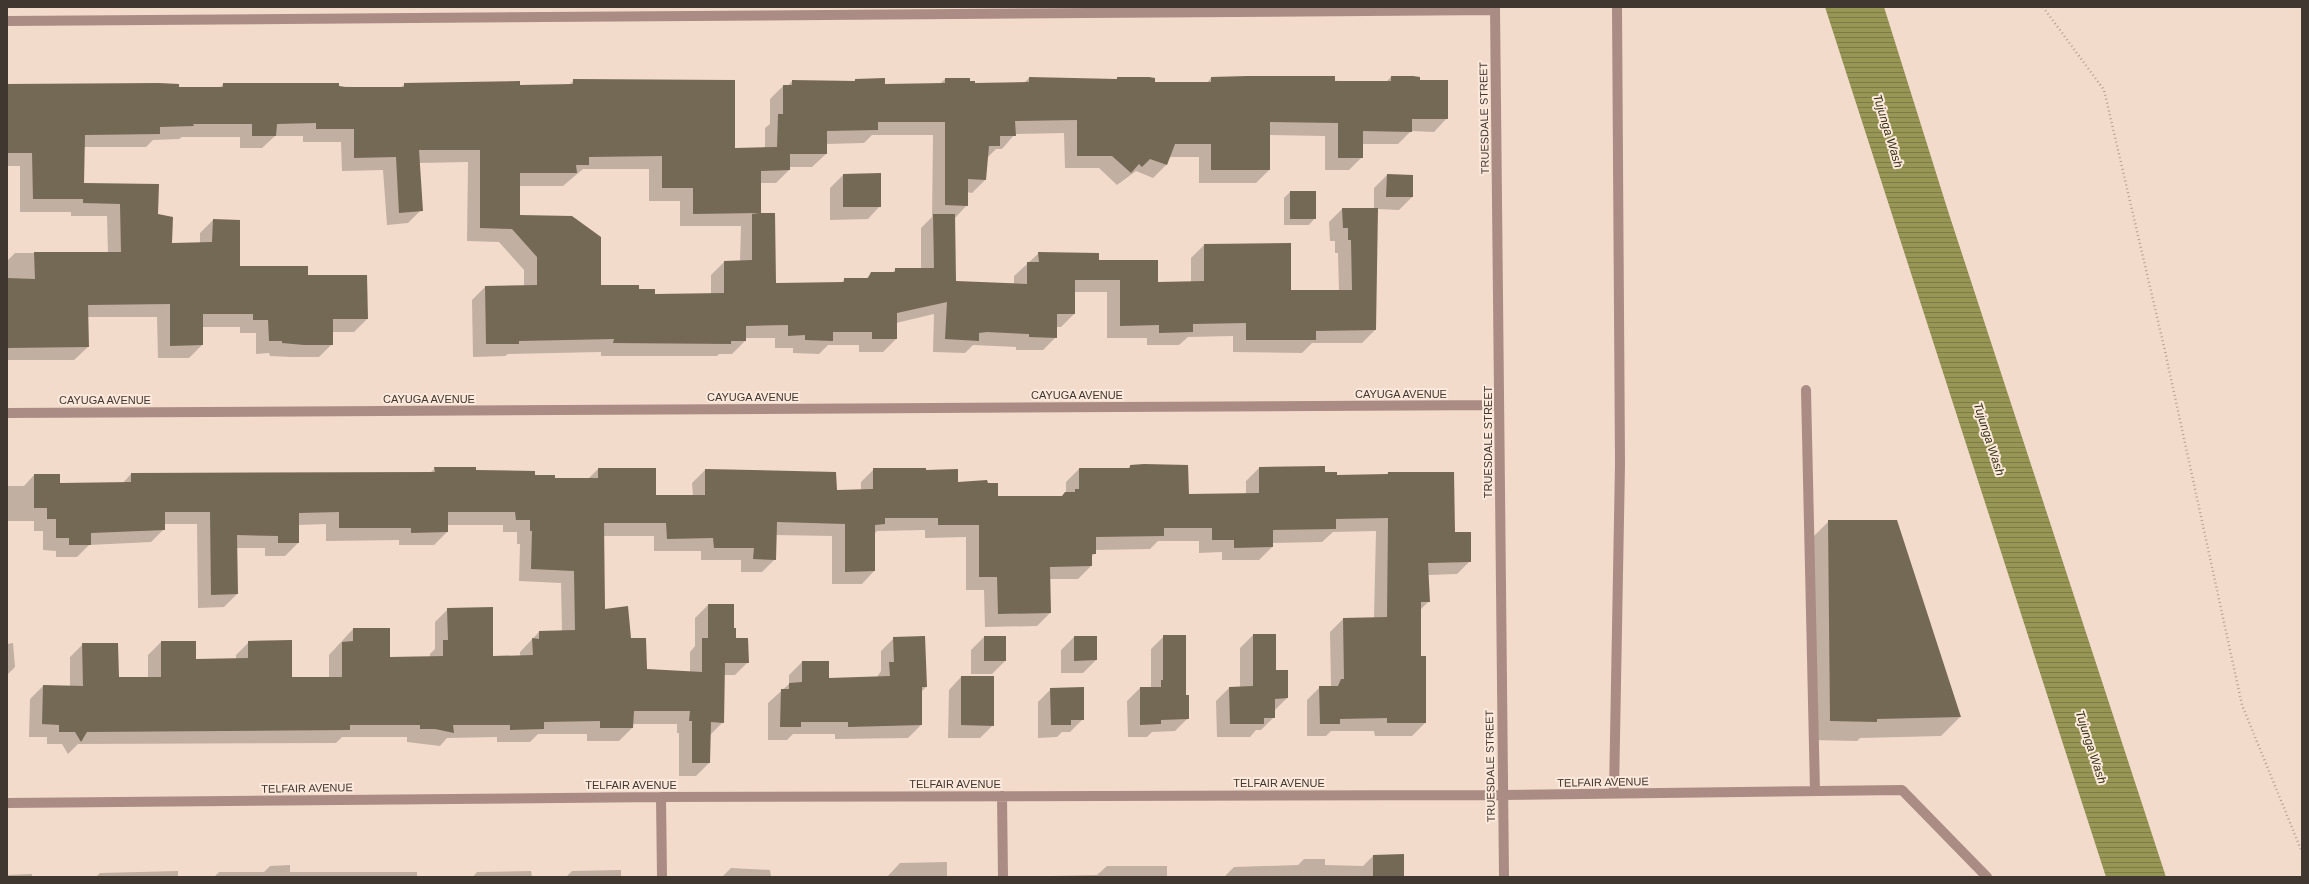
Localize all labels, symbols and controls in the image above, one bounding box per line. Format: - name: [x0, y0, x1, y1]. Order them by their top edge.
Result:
- street label: TRUESDALE STREET: [1477, 61, 1491, 174]
- water label: Tujunga Wash: [1870, 92, 1906, 170]
- street label: TRUESDALE STREET: [1482, 385, 1494, 498]
- street label: CAYUGA AVENUE: [1355, 388, 1447, 400]
- street label: CAYUGA AVENUE: [1031, 389, 1123, 401]
- street label: CAYUGA AVENUE: [707, 391, 799, 403]
- street label: CAYUGA AVENUE: [383, 393, 475, 405]
- street label: CAYUGA AVENUE: [59, 394, 151, 406]
- water label: Tujunga Wash: [1971, 401, 2008, 478]
- street label: TRUESDALE STREET: [1483, 709, 1497, 822]
- water label: Tujunga Wash: [2073, 709, 2110, 786]
- street label: TELFAIR AVENUE: [1557, 775, 1649, 789]
- street label: TELFAIR AVENUE: [1233, 777, 1325, 789]
- street label: TELFAIR AVENUE: [909, 778, 1001, 790]
- street label: TELFAIR AVENUE: [585, 779, 677, 791]
- street label: TELFAIR AVENUE: [261, 781, 353, 795]

